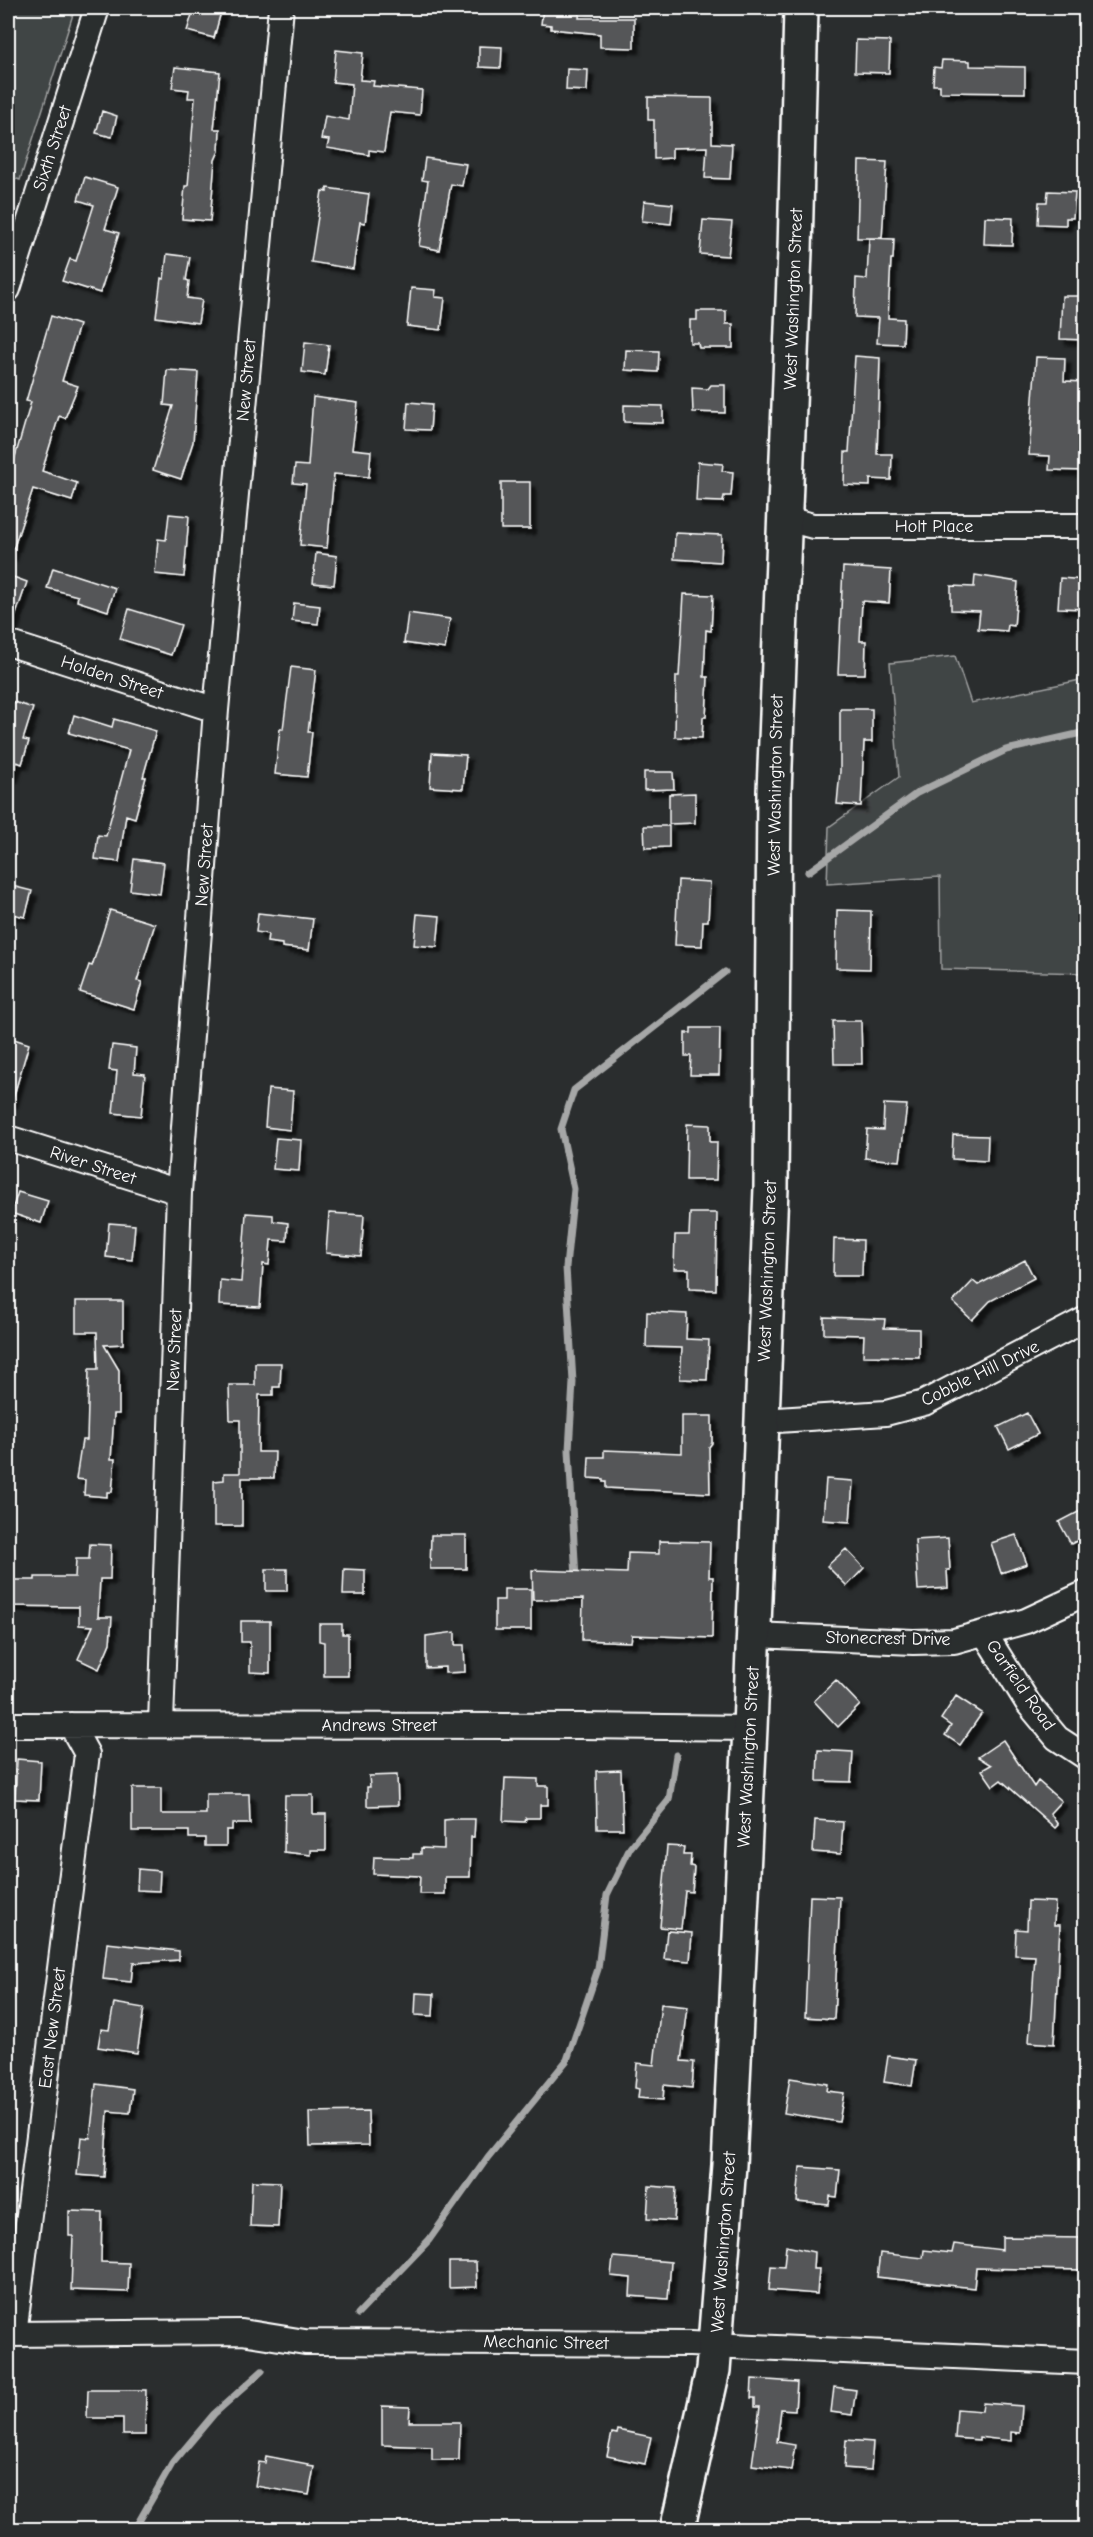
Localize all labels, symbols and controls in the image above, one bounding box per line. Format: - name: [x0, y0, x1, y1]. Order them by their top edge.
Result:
- street label: Sixth Street: [29, 102, 76, 193]
- street label: West Washington Street: [780, 207, 807, 390]
- street label: New Street: [232, 337, 261, 422]
- street label: Holt Place: [895, 516, 973, 537]
- street label: Holden Street: [58, 651, 166, 704]
- street label: West Washington Street: [763, 693, 788, 876]
- street label: New Street: [191, 822, 218, 907]
- street label: River Street: [47, 1142, 139, 1190]
- street label: West Washington Street: [754, 1179, 781, 1362]
- street label: New Street: [163, 1307, 186, 1392]
- street label: Cobble Hill Drive: [918, 1336, 1043, 1411]
- street label: Stonecrest Drive: [825, 1627, 951, 1650]
- street label: Garfield Road: [982, 1636, 1060, 1735]
- street label: West Washington Street: [733, 1665, 764, 1848]
- street label: Andrews Street: [321, 1715, 437, 1736]
- street label: East New Street: [35, 1966, 70, 2090]
- street label: West Washington Street: [707, 2150, 740, 2333]
- street label: Mechanic Street: [483, 2331, 610, 2354]

